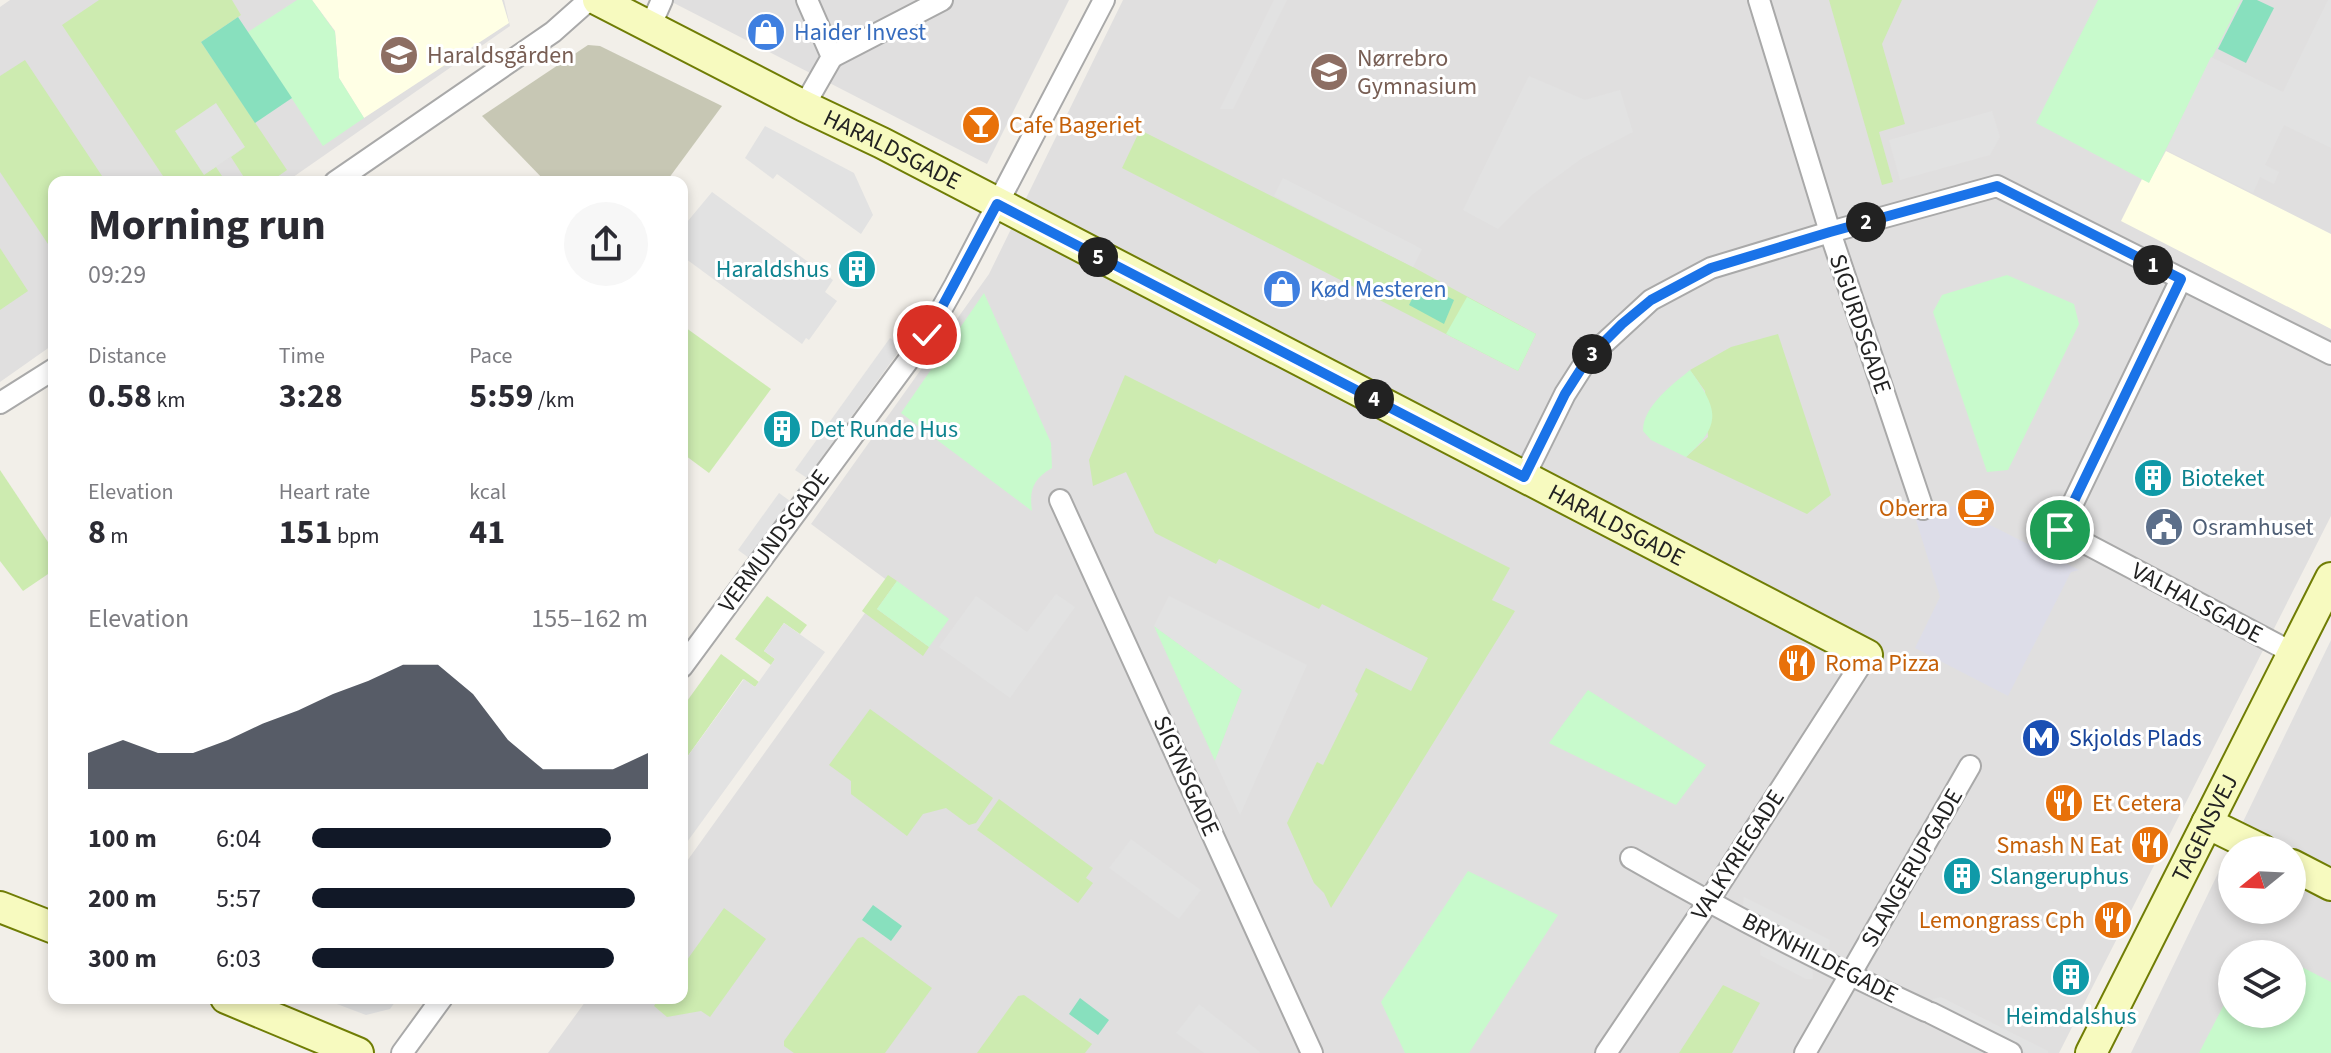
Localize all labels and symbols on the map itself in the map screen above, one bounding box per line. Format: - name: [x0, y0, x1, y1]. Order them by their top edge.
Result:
- shop icon: Haider Invest: [745, 11, 787, 53]
- place label: Haider Invest: [794, 15, 926, 50]
- school or university icon: Haraldsgården: [378, 34, 420, 76]
- place label: Haraldsgården: [427, 38, 574, 73]
- place label: Nørrebro Gymnasium: [1357, 41, 1477, 104]
- school or university icon: Nørrebro Gymnasium: [1308, 51, 1350, 93]
- street label: HARALDSGADE: [818, 100, 967, 199]
- bar icon: Cafe Bageriet: [960, 104, 1002, 146]
- place label: Cafe Bageriet: [1009, 108, 1142, 143]
- pin: 2: [1846, 202, 1886, 242]
- pin: 5: [1078, 237, 1118, 277]
- pin: 1: [2133, 245, 2173, 285]
- building icon: Haraldshus: [836, 248, 878, 290]
- street label: SIGURDSGADE: [1820, 249, 1900, 399]
- place label: Haraldshus: [716, 252, 829, 287]
- shop icon: Kød Mesteren: [1261, 268, 1303, 310]
- place label: Kød Mesteren: [1310, 272, 1447, 307]
- pin: [893, 301, 961, 369]
- pin: 3: [1572, 334, 1612, 374]
- pin: 4: [1354, 379, 1394, 419]
- building icon: Det Runde Hus: [761, 408, 803, 450]
- place label: Det Runde Hus: [810, 412, 958, 447]
- building icon: Bioteket: [2132, 457, 2174, 499]
- place label: Bioteket: [2181, 461, 2265, 496]
- street label: VERMUNDSGADE: [710, 462, 838, 620]
- street label: HARALDSGADE: [1542, 475, 1691, 575]
- cafe icon: Oberra: [1955, 487, 1997, 529]
- place label: Oberra: [1879, 491, 1948, 526]
- pin: [2026, 496, 2094, 564]
- public building icon: Osramhuset: [2143, 506, 2185, 548]
- place label: Osramhuset: [2192, 510, 2314, 545]
- street label: VALHALSGADE: [2125, 554, 2269, 652]
- restaurant icon: Roma Pizza: [1776, 642, 1818, 684]
- place label: Roma Pizza: [1825, 646, 1940, 681]
- street label: SIGYNSGADE: [1144, 710, 1228, 842]
- metro station icon: Skjolds Plads: [2020, 717, 2062, 759]
- place label: Skjolds Plads: [2069, 721, 2202, 756]
- street label: TAGENSVEJ: [2163, 768, 2247, 888]
- street label: SLANGERUPGADE: [1852, 782, 1972, 954]
- restaurant icon: Et Cetera: [2043, 782, 2085, 824]
- street label: VALKYRIEGADE: [1683, 783, 1793, 927]
- place label: Et Cetera: [2092, 786, 2182, 821]
- restaurant icon: Smash N Eat: [2129, 824, 2171, 866]
- place label: Smash N Eat: [1996, 828, 2122, 863]
- north arrow: [2218, 836, 2306, 924]
- building icon: Slangeruphus: [1941, 855, 1983, 897]
- place label: Slangeruphus: [1990, 859, 2129, 894]
- restaurant icon: Lemongrass Cph: [2092, 899, 2134, 941]
- place label: Lemongrass Cph: [1919, 903, 2085, 938]
- street label: BRYNHILDEGADE: [1736, 904, 1904, 1012]
- building icon: Heimdalshus: [2050, 956, 2092, 998]
- place label: Heimdalshus: [2005, 999, 2137, 1034]

